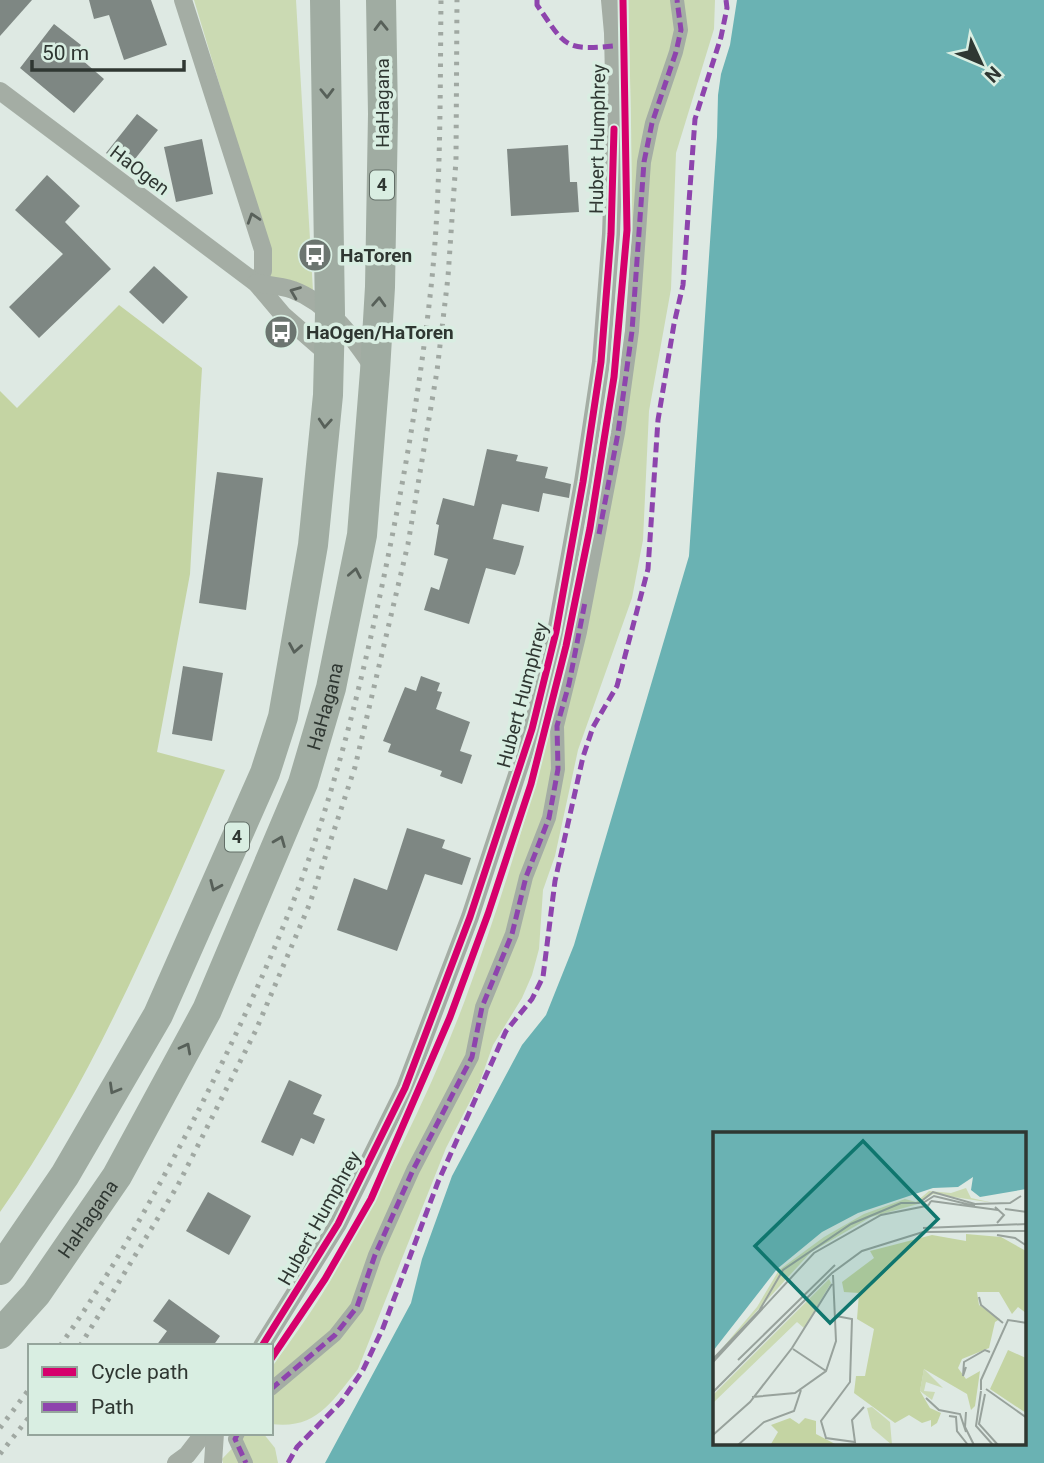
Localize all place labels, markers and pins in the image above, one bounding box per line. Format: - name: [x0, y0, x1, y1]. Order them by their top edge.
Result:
- bus stop icon: HaToren: [296, 236, 334, 274]
- place label: HaToren: [340, 244, 412, 267]
- bus stop icon: HaOgen/HaToren: [262, 313, 300, 351]
- place label: HaOgen/HaToren: [306, 321, 454, 344]

